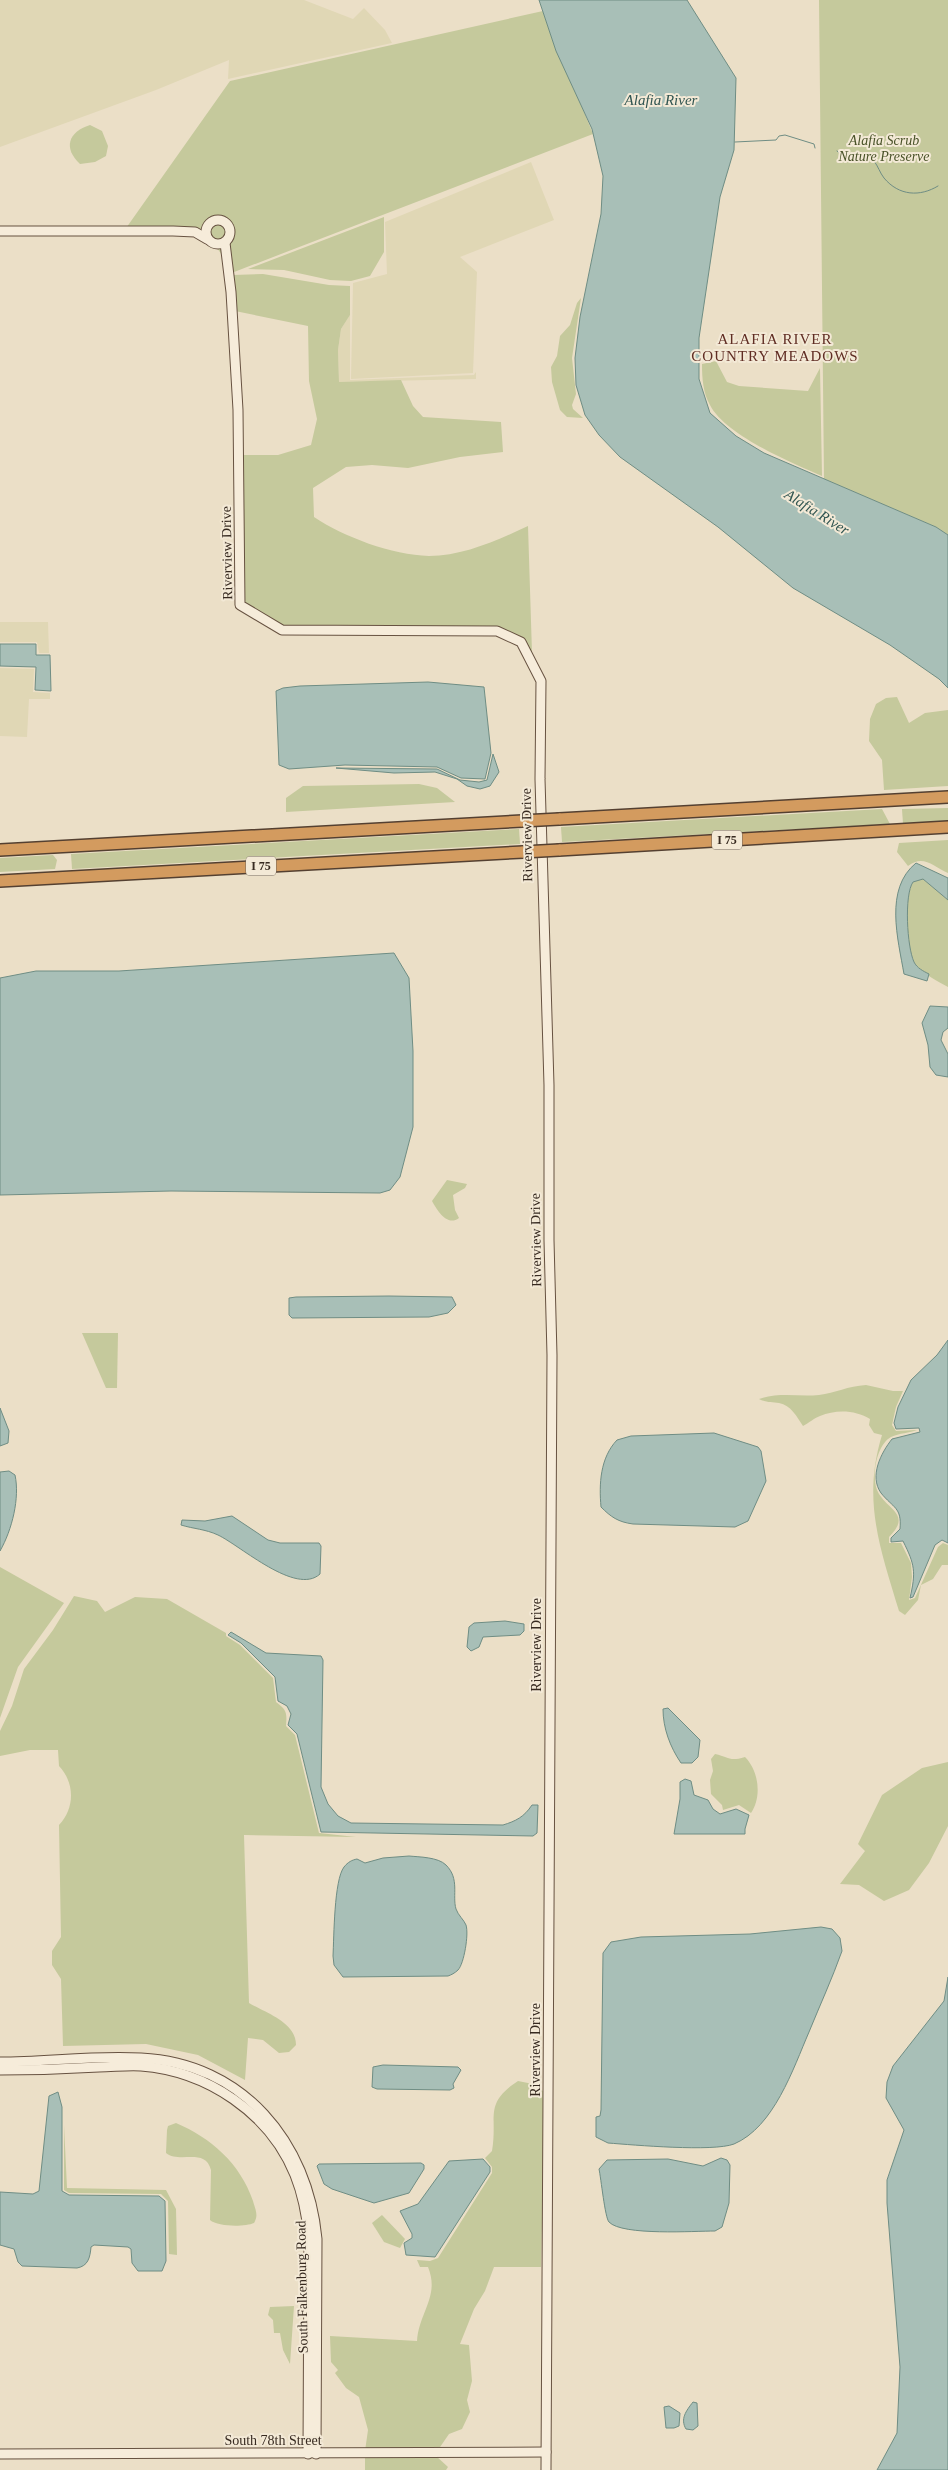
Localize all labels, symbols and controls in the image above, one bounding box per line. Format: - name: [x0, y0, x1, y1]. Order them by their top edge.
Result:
- water label: Alafia River: [624, 92, 698, 108]
- park label: Alafia Scrub Nature Preserve: [837, 133, 930, 164]
- district label: ALAFIA RIVER COUNTRY MEADOWS: [691, 331, 859, 364]
- water label: Alafia River: [781, 485, 852, 538]
- street label: Riverview Drive: [219, 506, 235, 600]
- street label: Riverview Drive: [519, 788, 535, 882]
- road number: I 75: [712, 830, 742, 850]
- road number: I 75: [246, 856, 276, 876]
- street label: Riverview Drive: [528, 1193, 544, 1287]
- street label: Riverview Drive: [529, 1598, 544, 1692]
- street label: Riverview Drive: [528, 2003, 543, 2097]
- street label: South Falkenburg Road: [293, 2221, 311, 2353]
- street label: South 78th Street: [224, 2433, 322, 2448]

